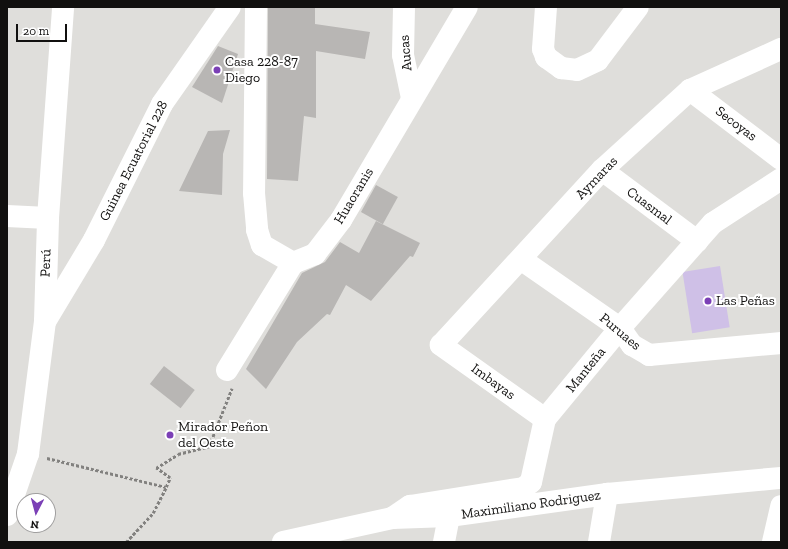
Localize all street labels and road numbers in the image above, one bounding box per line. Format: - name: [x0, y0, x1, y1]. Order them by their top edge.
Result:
- street label: Aucas: [396, 34, 416, 72]
- street label: Guinea Ecuatorial 228: [96, 98, 172, 224]
- street label: Secoyas: [712, 103, 760, 145]
- street label: Aymaras: [572, 153, 622, 203]
- street label: Huaoranis: [331, 165, 377, 227]
- street label: Cuasmal: [623, 184, 675, 228]
- street label: Perú: [37, 249, 55, 277]
- street label: Puruaes: [596, 310, 644, 354]
- street label: Manteña: [563, 344, 609, 396]
- street label: Imbayas: [468, 360, 518, 404]
- street label: Maximiliano Rodriguez: [460, 487, 602, 523]

